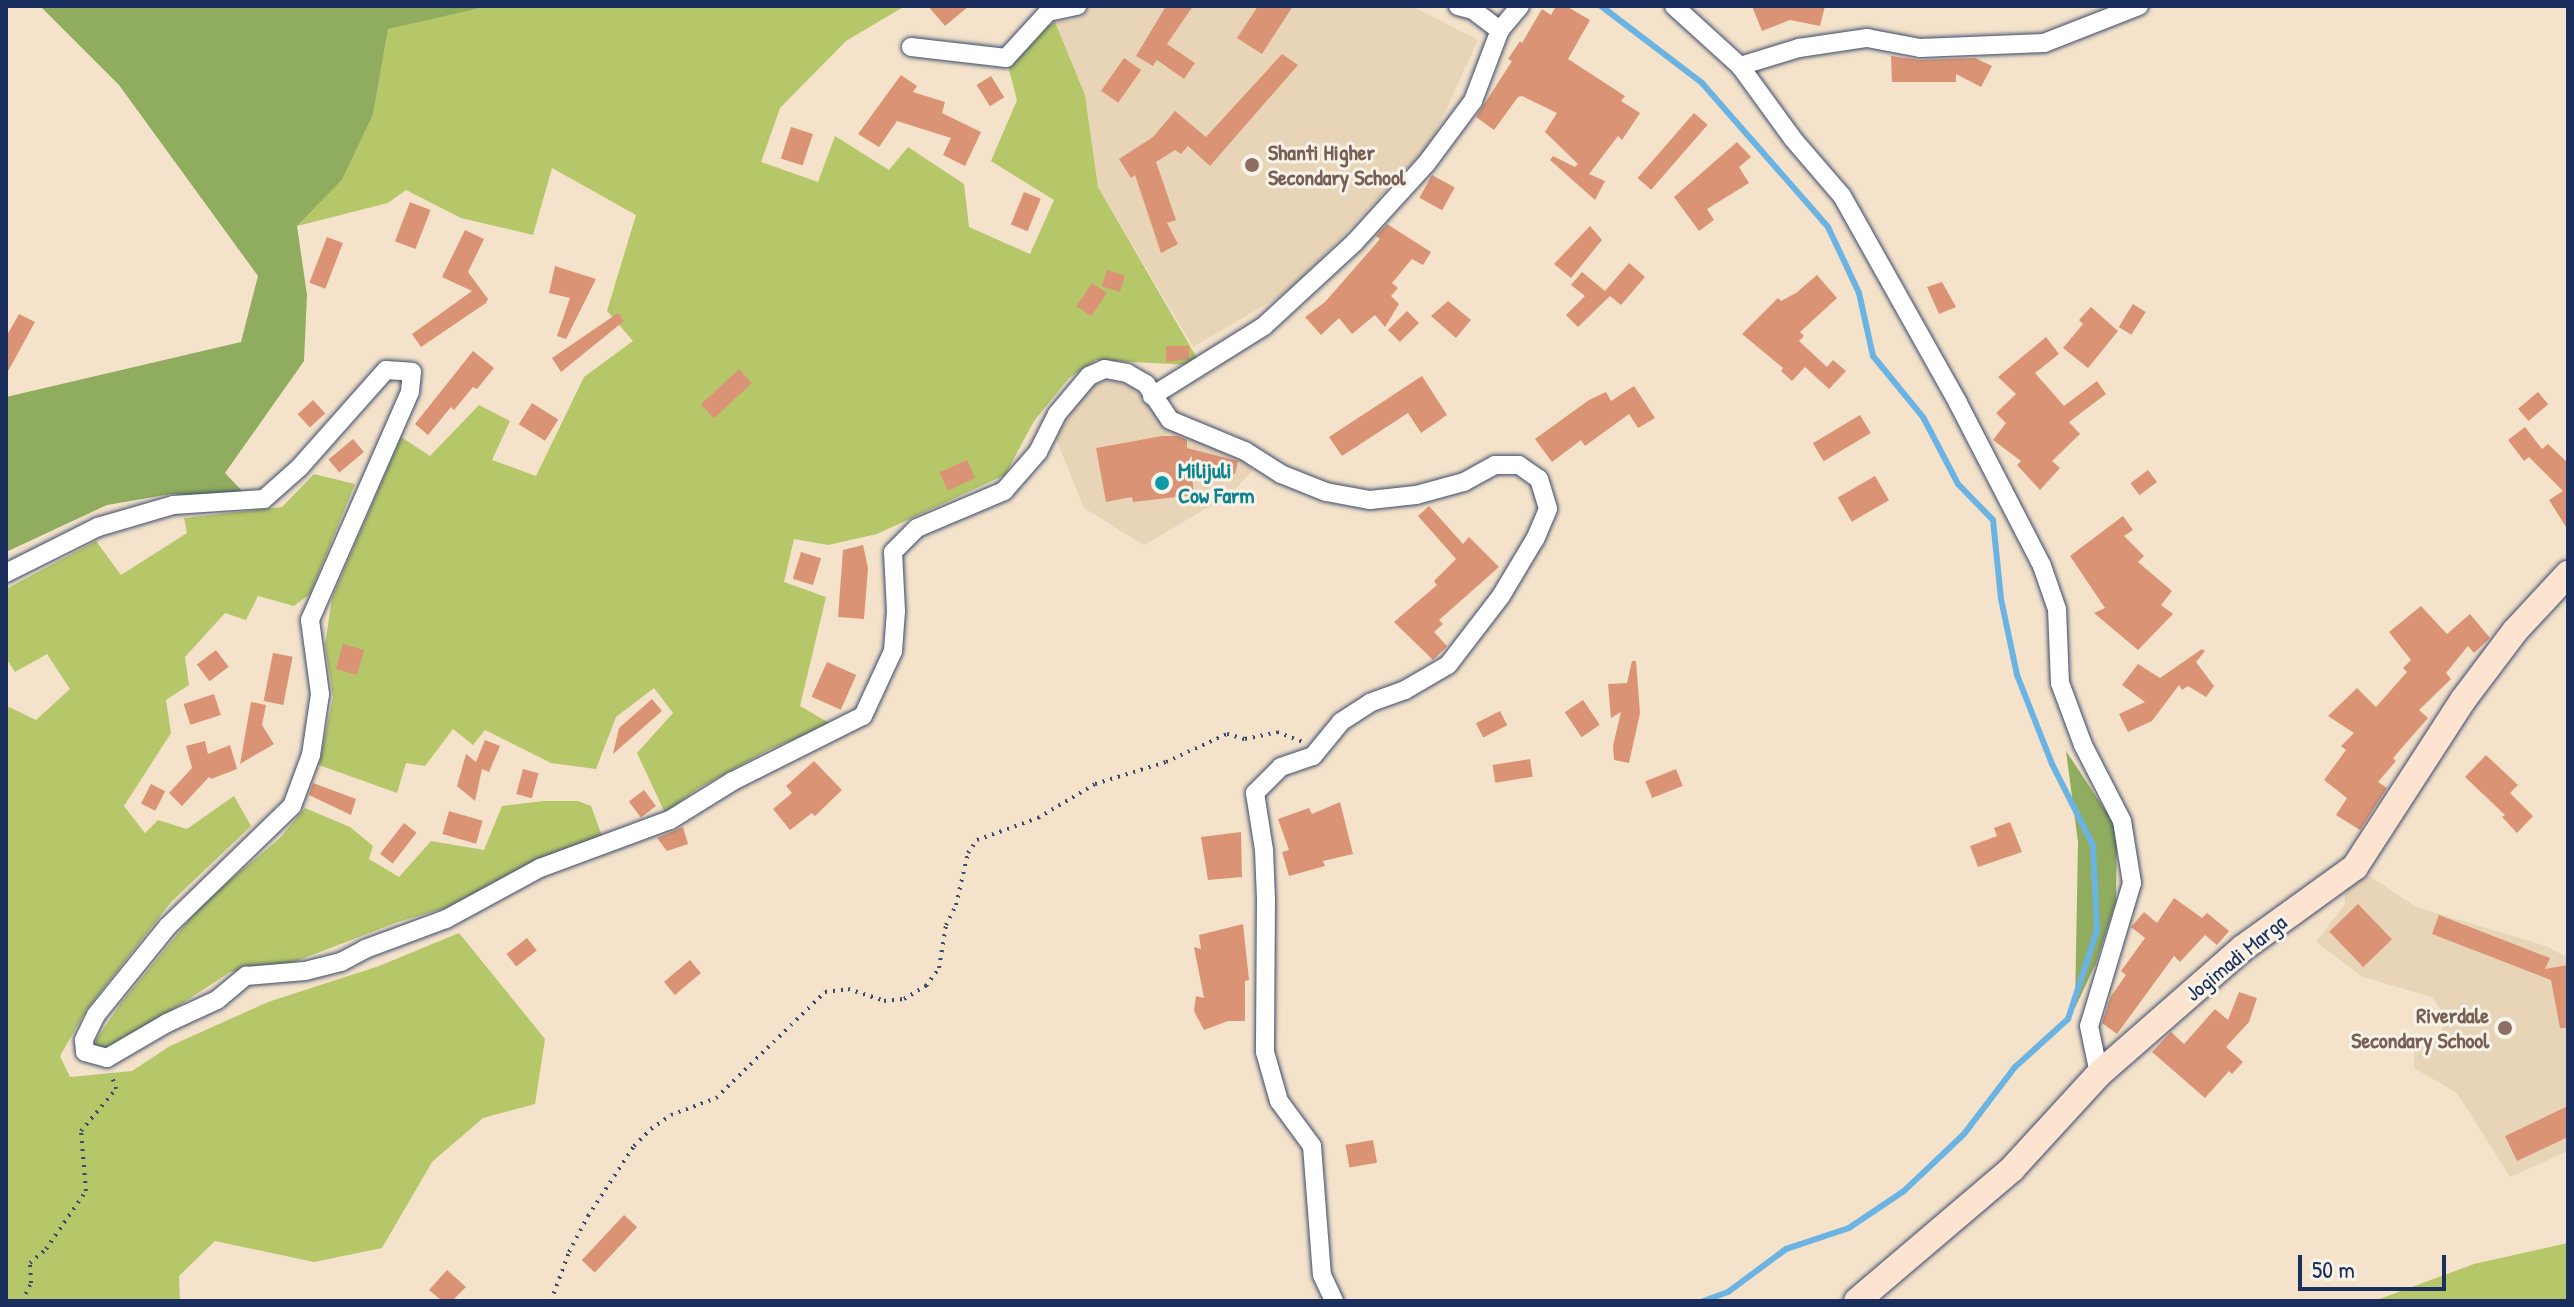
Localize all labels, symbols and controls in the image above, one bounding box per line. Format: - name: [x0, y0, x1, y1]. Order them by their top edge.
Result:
- place label: Shanti Higher Secondary School: [1268, 139, 1406, 190]
- marker: Shanti Higher Secondary School: [1243, 156, 1261, 174]
- place label: Milijuli Cow Farm: [1178, 457, 1254, 508]
- marker: Milijuli Cow Farm: [1153, 474, 1171, 492]
- street label: Jogimadi Marga: [2180, 909, 2292, 1007]
- place label: Riverdale Secondary School: [2351, 1002, 2489, 1054]
- marker: Riverdale Secondary School: [2496, 1019, 2514, 1037]
- scale bar: [2302, 1239, 2450, 1289]
- text: 50 m: [2312, 1253, 2355, 1285]

